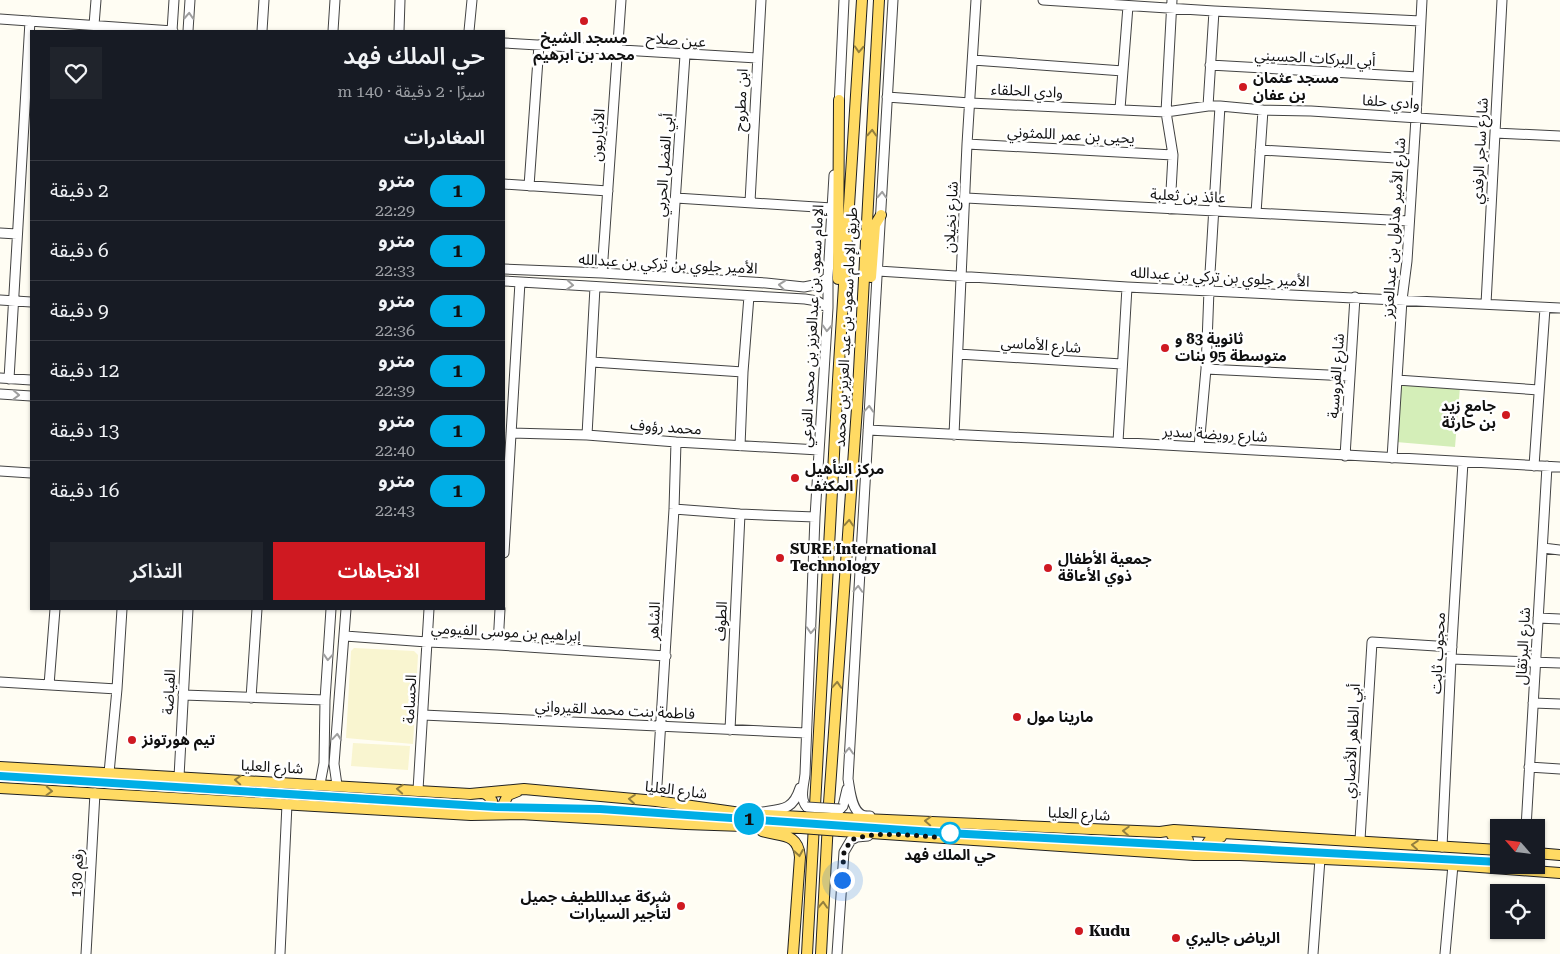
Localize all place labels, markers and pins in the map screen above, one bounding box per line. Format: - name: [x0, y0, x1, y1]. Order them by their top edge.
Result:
- marker: مسجد الشيخ محمد بن ابرهيم: [578, 15, 590, 27]
- place label: مسجد الشيخ محمد بن ابرهيم: [533, 29, 635, 66]
- place label: مسجد عثمان بن عفان: [1253, 69, 1339, 104]
- marker: مسجد عثمان بن عفان: [1237, 81, 1249, 93]
- place label: ثانوية 83 و متوسطة 95 بنات: [1175, 330, 1287, 365]
- marker: ثانوية 83 و متوسطة 95 بنات: [1159, 342, 1171, 354]
- place label: جامع زيد بن حارثة: [1441, 397, 1497, 432]
- marker: جامع زيد بن حارثة: [1500, 409, 1512, 421]
- place label: مركز التأهيل المكثف: [805, 459, 884, 495]
- marker: مركز التأهيل المكثف: [789, 472, 801, 484]
- place label: SURE International Technology: [790, 540, 936, 575]
- place label: جمعية الأطفال ذوي الأعاقة: [1058, 550, 1152, 587]
- marker: SURE International Technology: [774, 552, 786, 564]
- marker: جمعية الأطفال ذوي الأعاقة: [1042, 562, 1054, 574]
- place label: مارينا مول: [1027, 708, 1094, 726]
- marker: مارينا مول: [1011, 711, 1023, 723]
- place label: تيم هورتونز: [141, 731, 216, 751]
- marker: تيم هورتونز: [126, 734, 138, 746]
- marker: حي الملك فهد: [939, 822, 961, 844]
- place label: حي الملك فهد: [904, 846, 996, 866]
- place label: شركة عبداللطيف جميل لتأجير السيارات: [520, 888, 671, 923]
- marker: شركة عبداللطيف جميل لتأجير السيارات: [675, 900, 687, 912]
- place label: Kudu: [1089, 922, 1130, 940]
- marker: Kudu: [1073, 925, 1085, 937]
- place label: الرياض جاليري: [1186, 929, 1280, 949]
- marker: الرياض جاليري: [1170, 932, 1182, 944]

